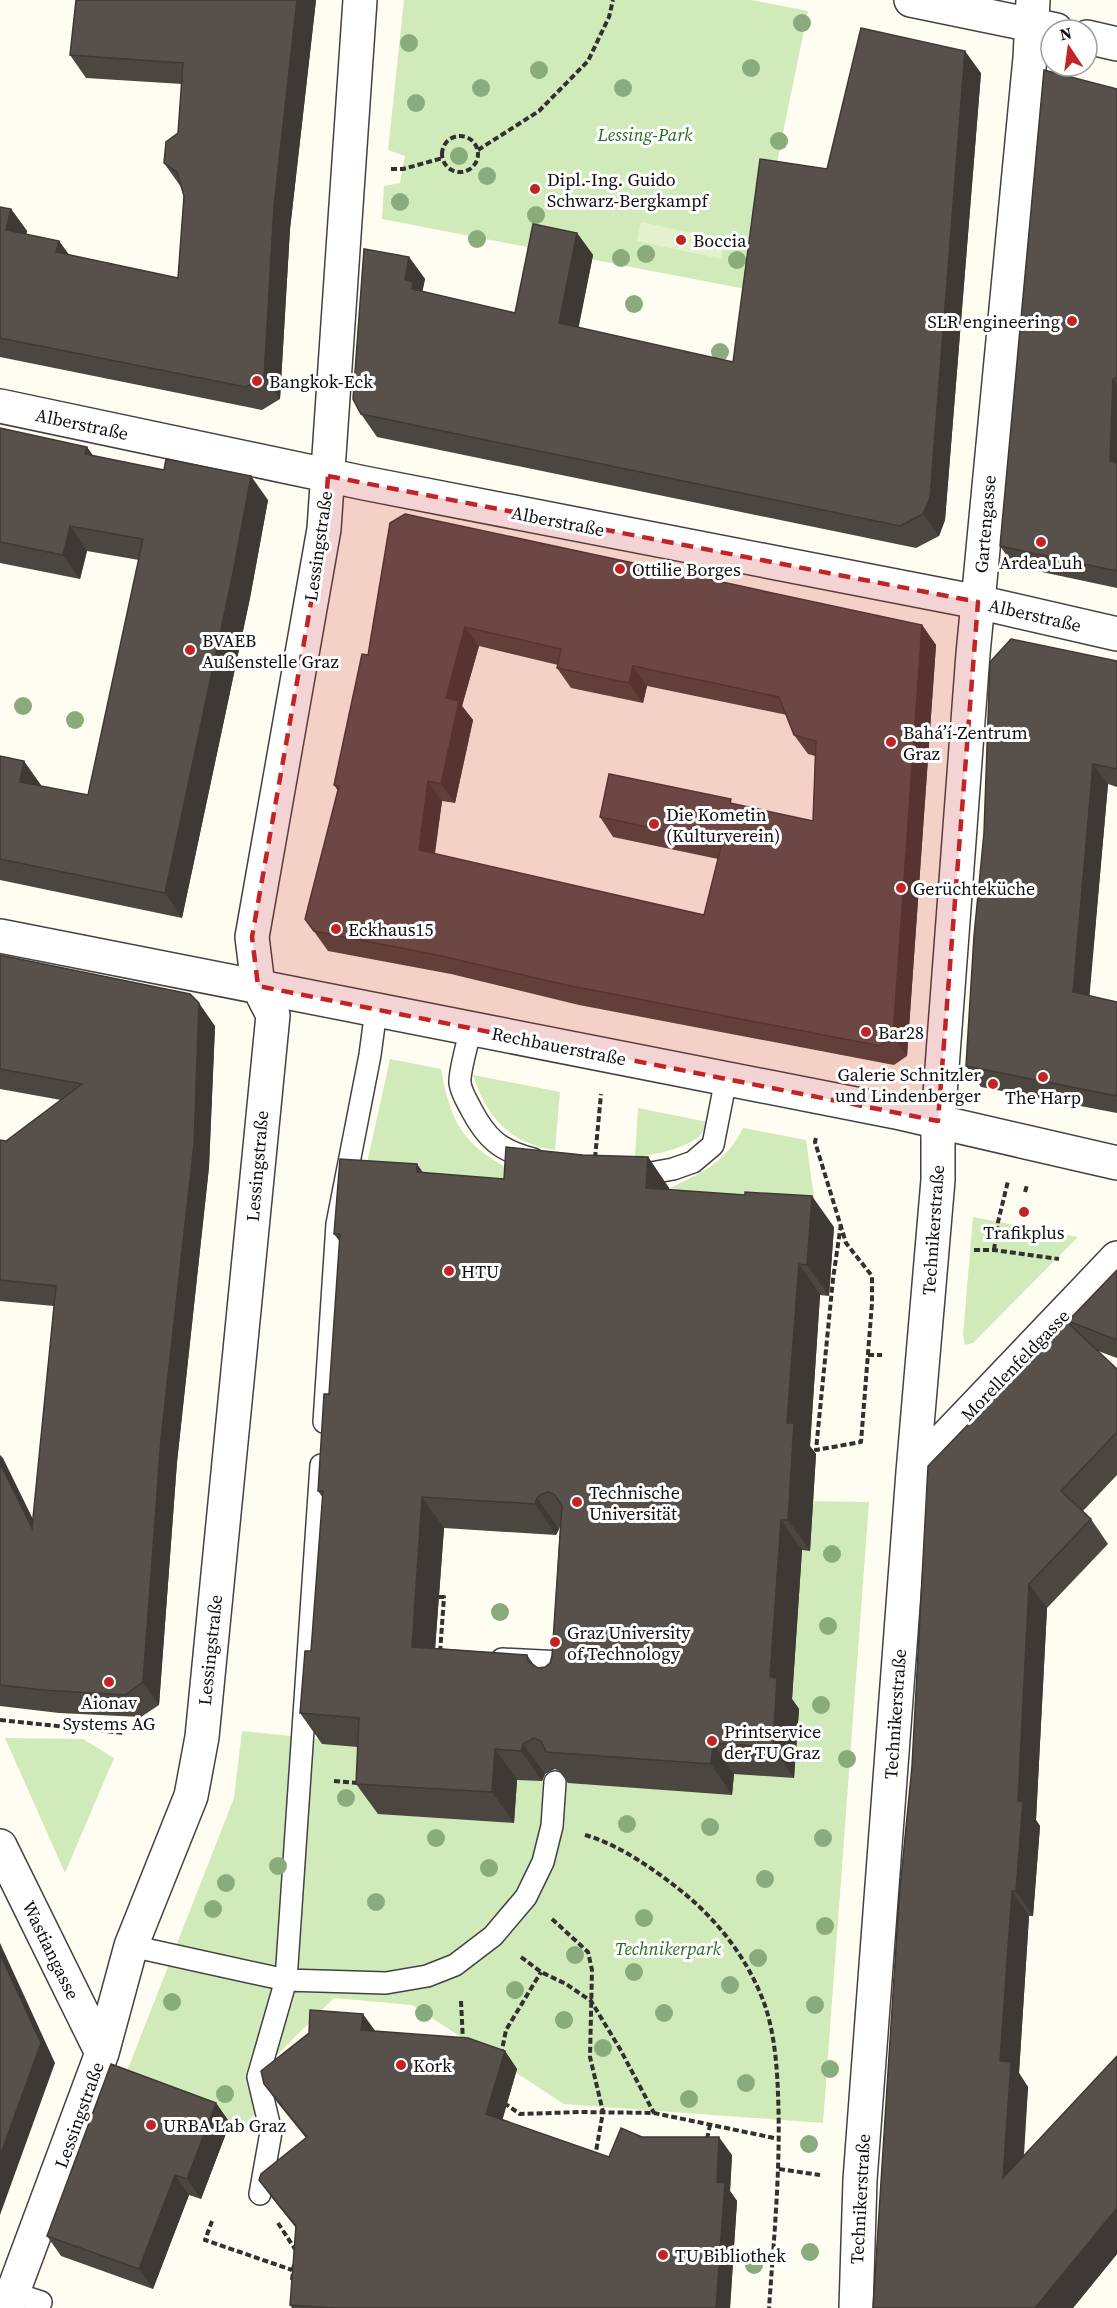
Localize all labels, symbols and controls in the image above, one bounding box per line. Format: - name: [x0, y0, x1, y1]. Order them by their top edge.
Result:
- north arrow: [1039, 18, 1099, 78]
- text: N: [1057, 21, 1074, 45]
- park label: Lessing-Park: [597, 122, 693, 147]
- place label: Dipl.-Ing. Guido Schwarz-Bergkampf: [547, 167, 709, 213]
- marker: Dipl.-Ing. Guido Schwarz-Bergkampf: [528, 182, 542, 196]
- place label: Boccia: [693, 228, 747, 253]
- marker: Boccia: [674, 233, 688, 247]
- place label: SLR engineering: [927, 309, 1060, 334]
- marker: SLR engineering: [1065, 314, 1079, 328]
- place label: Bangkok-Eck: [269, 369, 373, 394]
- marker: Bangkok-Eck: [250, 374, 264, 388]
- street label: Alberstraße: [33, 402, 131, 446]
- street label: Gartengasse: [968, 474, 1002, 574]
- street label: Lessingstraße: [298, 489, 338, 603]
- street label: Alberstraße: [509, 500, 607, 542]
- marker: Ardea Luh: [1034, 535, 1048, 549]
- place label: Ardea Luh: [999, 550, 1083, 575]
- place label: Ottilie Borges: [632, 557, 741, 582]
- marker: Ottilie Borges: [613, 562, 627, 576]
- street label: Alberstraße: [986, 592, 1084, 638]
- place label: BVAEB Außenstelle Graz: [202, 628, 339, 674]
- marker: BVAEB Außenstelle Graz: [183, 643, 197, 657]
- place label: Bahá’í-Zentrum Graz: [903, 720, 1028, 766]
- marker: Bahá’í-Zentrum Graz: [884, 735, 898, 749]
- place label: Die Kometin (Kulturverein): [666, 802, 780, 848]
- marker: Die Kometin (Kulturverein): [647, 817, 661, 831]
- place label: Gerüchteküche: [913, 876, 1035, 901]
- marker: Gerüchteküche: [894, 881, 908, 895]
- place label: Eckhaus15: [348, 917, 434, 942]
- marker: Eckhaus15: [329, 922, 343, 936]
- place label: Bar28: [878, 1020, 924, 1045]
- street label: Rechbauerstraße: [490, 1021, 628, 1071]
- marker: Bar28: [859, 1025, 873, 1039]
- place label: Galerie Schnitzler und Lindenberger: [835, 1062, 981, 1108]
- marker: The Harp: [1036, 1070, 1050, 1084]
- marker: Galerie Schnitzler und Lindenberger: [986, 1077, 1000, 1091]
- place label: The Harp: [1005, 1085, 1081, 1110]
- street label: Lessingstraße: [240, 1110, 274, 1222]
- street label: Technikerstraße: [916, 1164, 950, 1296]
- marker: Trafikplus: [1017, 1205, 1031, 1219]
- place label: Trafikplus: [983, 1220, 1065, 1245]
- place label: HTU: [461, 1259, 499, 1284]
- marker: HTU: [442, 1264, 456, 1278]
- street label: Morellenfeldgasse: [955, 1304, 1075, 1426]
- place label: Technische Universität: [589, 1480, 680, 1526]
- marker: Technische Universität: [570, 1495, 584, 1509]
- street label: Lessingstraße: [192, 1593, 228, 1707]
- place label: Graz University of Technology: [567, 1620, 691, 1666]
- marker: Graz University of Technology: [548, 1635, 562, 1649]
- street label: Technikerstraße: [878, 1648, 912, 1780]
- marker: Aionav Systems AG: [102, 1675, 116, 1689]
- place label: Aionav Systems AG: [63, 1690, 155, 1736]
- place label: Printservice der TU Graz: [724, 1719, 821, 1765]
- marker: Printservice der TU Graz: [705, 1734, 719, 1748]
- street label: Wastiangasse: [16, 1896, 86, 2004]
- park label: Technikerpark: [615, 1936, 722, 1961]
- place label: Kork: [413, 2053, 452, 2078]
- street label: Lessingstraße: [48, 2058, 110, 2172]
- marker: Kork: [394, 2058, 408, 2072]
- place label: URBA Lab Graz: [163, 2113, 286, 2138]
- marker: URBA Lab Graz: [144, 2118, 158, 2132]
- street label: Technikerstraße: [844, 2133, 876, 2265]
- place label: TU Bibliothek: [675, 2243, 786, 2268]
- marker: TU Bibliothek: [656, 2248, 670, 2262]

